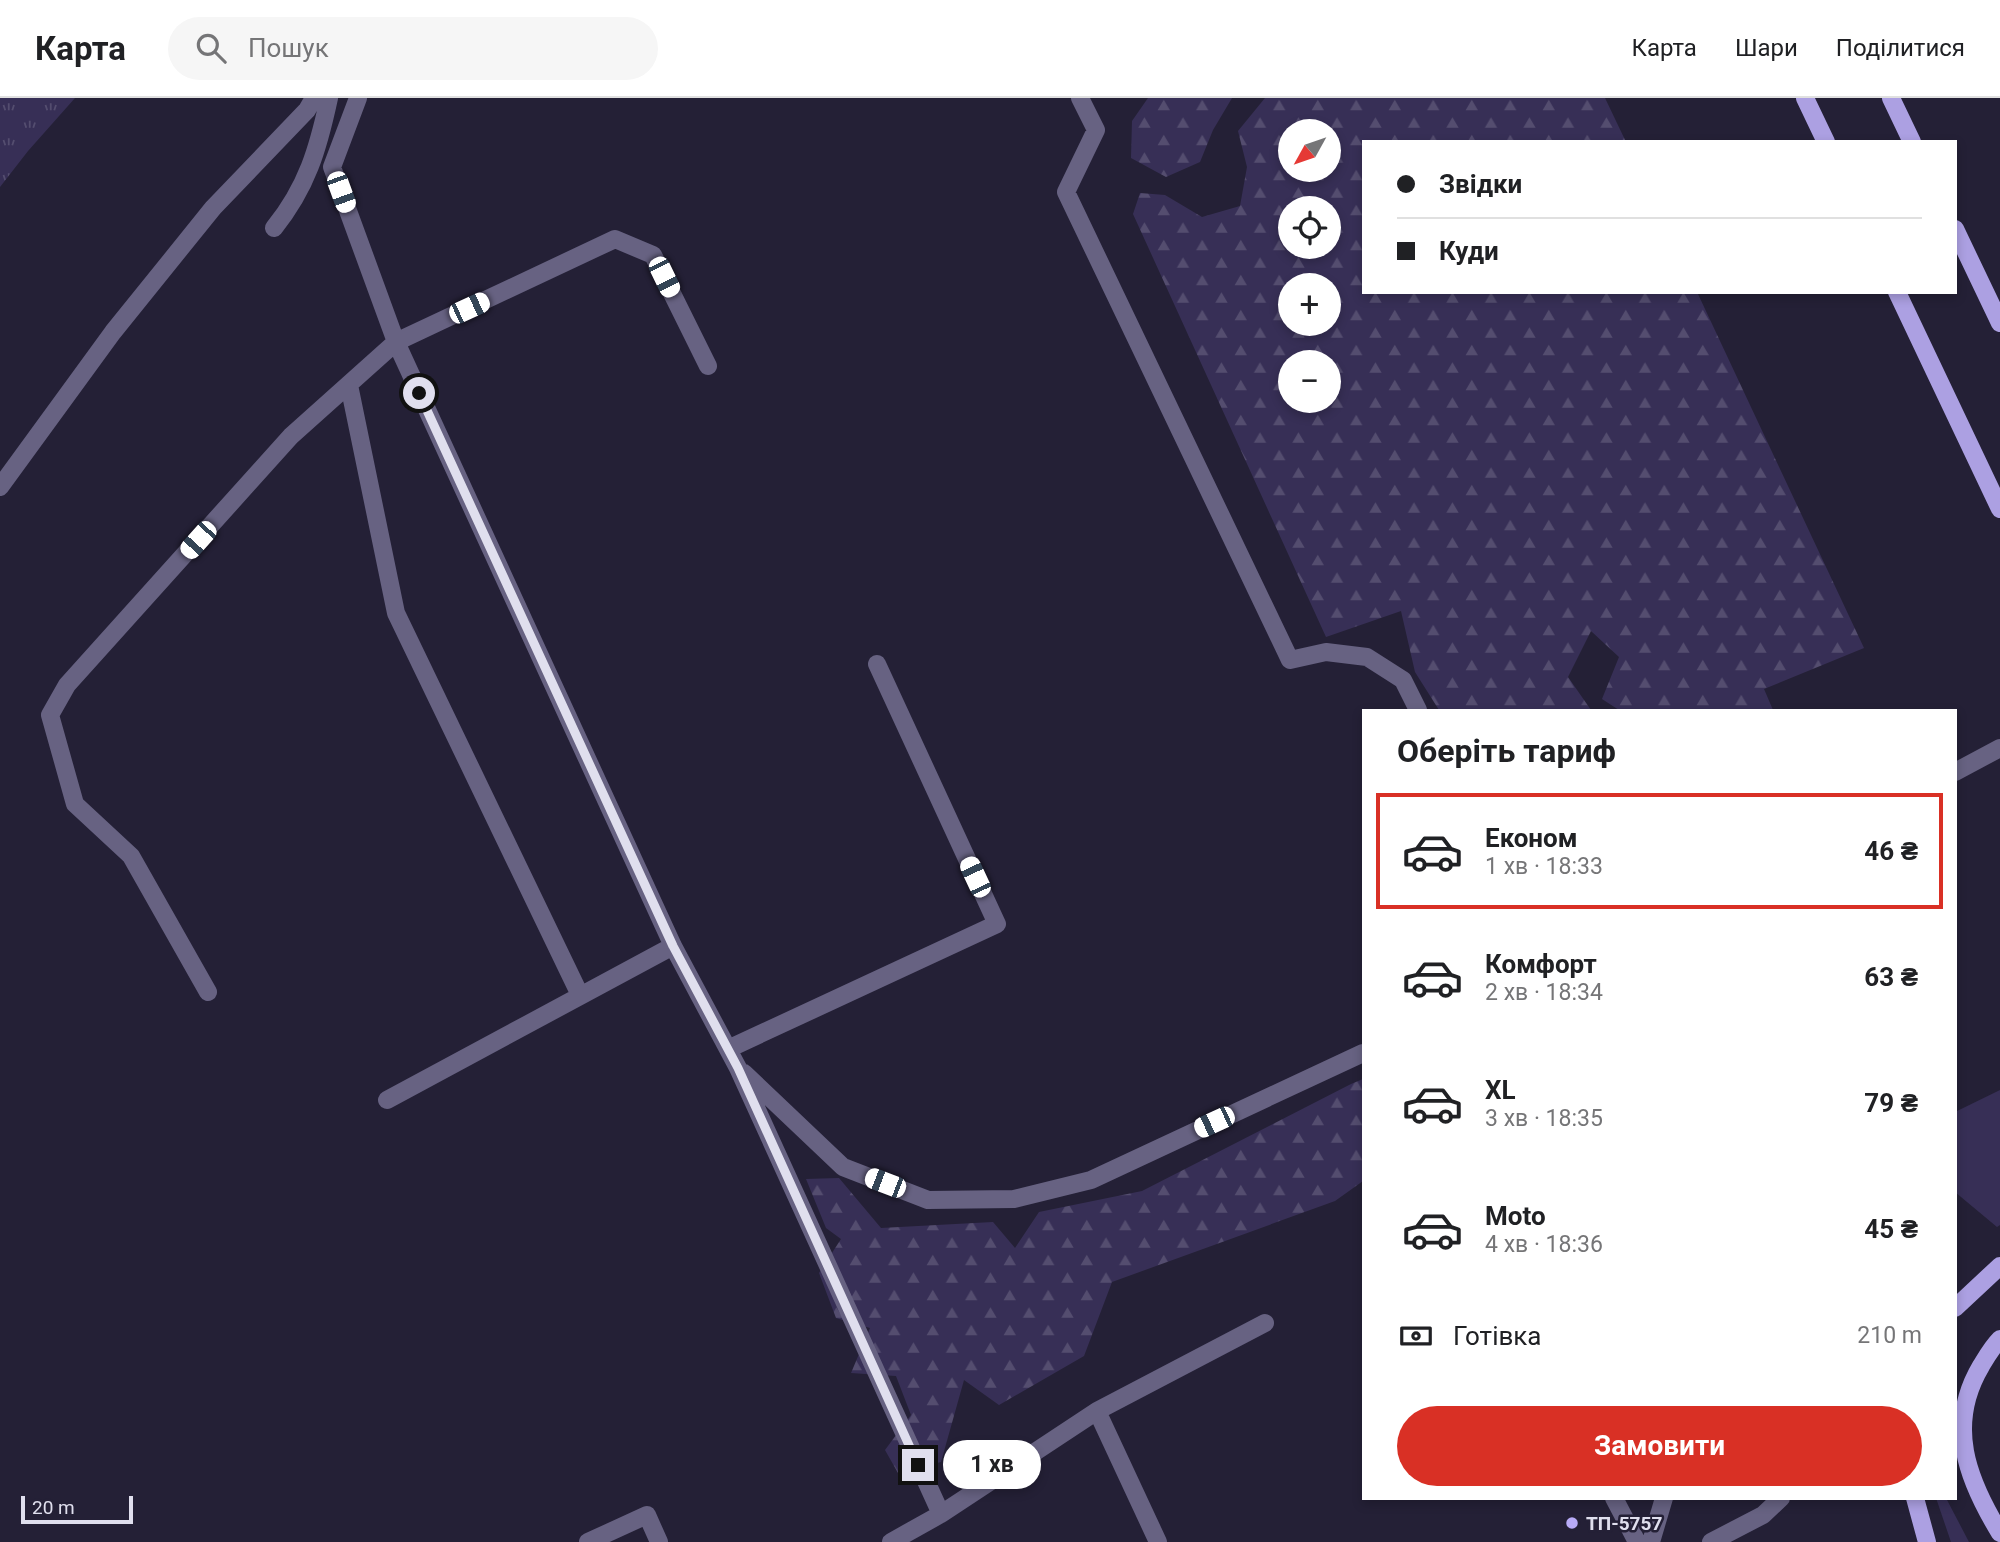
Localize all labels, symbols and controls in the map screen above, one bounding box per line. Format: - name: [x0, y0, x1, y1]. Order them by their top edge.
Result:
- search box: [168, 17, 658, 80]
- text: Карта: [35, 29, 126, 68]
- icon: search: [192, 29, 230, 67]
- text: Пошук: [248, 33, 329, 63]
- text: Карта: [1631, 34, 1697, 62]
- text: Шари: [1735, 34, 1798, 62]
- text: Поділитися: [1836, 34, 1965, 62]
- north arrow: [1278, 119, 1340, 182]
- map controls: [1278, 119, 1341, 413]
- car: [324, 169, 359, 215]
- text: Звідки: [1439, 169, 1522, 199]
- button: locate: [1278, 196, 1341, 259]
- text: Куди: [1439, 236, 1499, 266]
- car: [646, 254, 683, 300]
- button: +: [1278, 273, 1341, 336]
- car: [446, 290, 493, 326]
- button: −: [1278, 350, 1341, 413]
- route start: [403, 377, 435, 409]
- car: [177, 517, 220, 563]
- text: Оберіть тариф: [1397, 732, 1616, 770]
- icon: car: [1401, 820, 1464, 883]
- text: Економ: [1485, 823, 1577, 853]
- text: 46 ₴: [1864, 836, 1918, 866]
- text: 1 хв · 18:33: [1485, 853, 1603, 880]
- car: [957, 854, 994, 900]
- icon: car: [1401, 946, 1464, 1009]
- text: Комфорт: [1485, 949, 1597, 979]
- text: 63 ₴: [1864, 962, 1918, 992]
- text: 2 хв · 18:34: [1485, 979, 1603, 1006]
- icon: car: [1401, 1072, 1464, 1135]
- text: XL: [1485, 1075, 1516, 1105]
- text: 79 ₴: [1864, 1088, 1918, 1118]
- car: [1191, 1104, 1238, 1140]
- text: 3 хв · 18:35: [1485, 1105, 1603, 1132]
- car: [862, 1166, 909, 1200]
- icon: car: [1401, 1198, 1464, 1261]
- text: Moto: [1485, 1201, 1546, 1231]
- text: 45 ₴: [1864, 1214, 1918, 1244]
- text: 4 хв · 18:36: [1485, 1231, 1603, 1258]
- icon: cash: [1397, 1317, 1435, 1355]
- text: Готівка: [1453, 1321, 1542, 1351]
- text: 210 m: [1857, 1322, 1922, 1349]
- button: Замовити: [1397, 1406, 1922, 1486]
- callout: 1 хв: [942, 1440, 1040, 1490]
- route end: [902, 1449, 934, 1481]
- text: 1 хв: [970, 1451, 1014, 1478]
- scale bar: [21, 1493, 133, 1525]
- text: 20 m: [32, 1496, 75, 1519]
- place label: ТП-5757: [1586, 1512, 1662, 1535]
- marker: ТП-5757: [1564, 1515, 1580, 1531]

